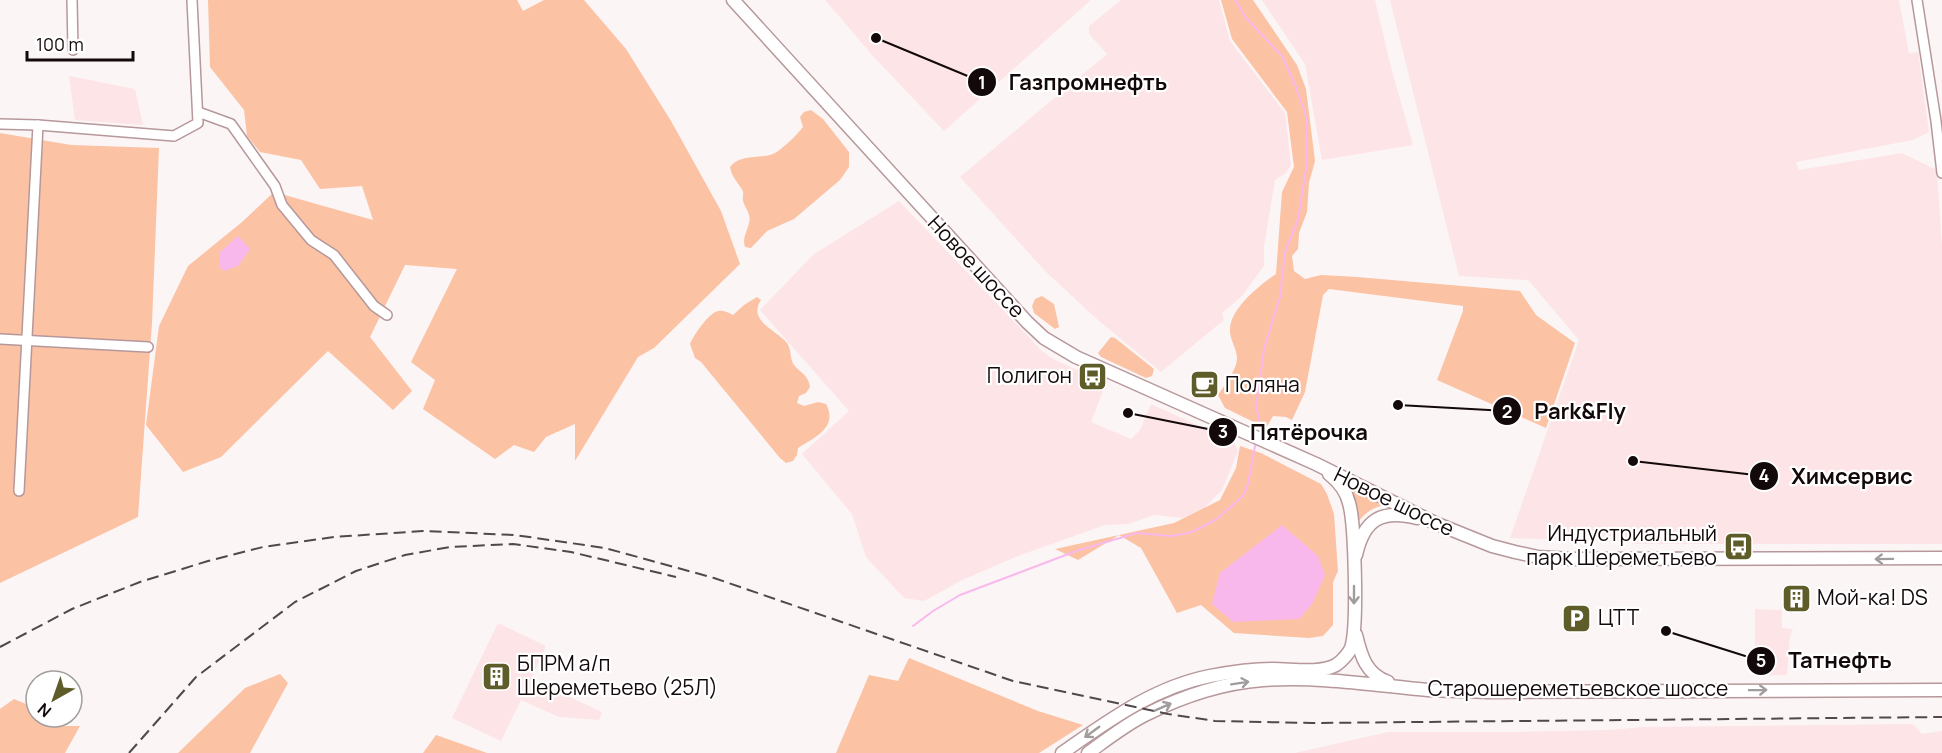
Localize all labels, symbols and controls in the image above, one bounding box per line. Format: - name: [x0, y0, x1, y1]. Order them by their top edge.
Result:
- scale bar: [27, 24, 134, 62]
- text: 100 m: [36, 32, 84, 56]
- callout: Газпромнефть: [967, 62, 1179, 102]
- text: Газпромнефть: [1009, 67, 1167, 97]
- text: 1: [978, 70, 986, 94]
- street label: Новое шоссе: [922, 209, 1031, 324]
- bus stop icon: Полигон: [1077, 360, 1109, 392]
- place label: Полигон: [987, 361, 1072, 389]
- cafe icon: Поляна: [1188, 369, 1220, 401]
- place label: Поляна: [1225, 370, 1300, 398]
- callout: Park&Fly: [1492, 391, 1638, 431]
- text: Park&Fly: [1534, 396, 1627, 426]
- text: 2: [1502, 399, 1512, 423]
- callout: Пятёрочка: [1208, 412, 1380, 452]
- text: Пятёрочка: [1250, 417, 1368, 447]
- text: 3: [1218, 419, 1228, 443]
- callout: Химсервис: [1749, 456, 1924, 496]
- street label: Новое шоссе: [1330, 460, 1459, 542]
- text: Химсервис: [1791, 461, 1913, 491]
- text: 4: [1759, 463, 1770, 487]
- place label: Индустриальный парк Шереметьево: [1526, 519, 1717, 571]
- bus stop icon: Индустриальный парк Шереметьево: [1722, 530, 1754, 562]
- one-way arrow: [1874, 553, 1894, 564]
- building icon: Мой-ка! DS: [1780, 582, 1812, 614]
- place label: Мой-ка! DS: [1817, 583, 1928, 611]
- one-way arrow: [1348, 585, 1360, 605]
- parking icon: ЦТТ: [1561, 602, 1593, 634]
- place label: ЦТТ: [1598, 603, 1640, 631]
- callout: Татнефть: [1746, 641, 1904, 681]
- text: Татнефть: [1788, 645, 1892, 675]
- text: 5: [1756, 648, 1766, 672]
- place label: БПРМ а/п Шереметьево (25Л): [517, 649, 718, 701]
- building icon: БПРМ а/п Шереметьево (25Л): [480, 660, 512, 692]
- north arrow: [24, 669, 84, 729]
- street label: Старошереметьевское шоссе: [1428, 674, 1728, 702]
- one-way arrow: [1229, 678, 1249, 689]
- one-way arrow: [1748, 684, 1768, 696]
- text: N: [33, 698, 56, 723]
- one-way arrow: [1153, 701, 1171, 712]
- one-way arrow: [1084, 726, 1100, 738]

